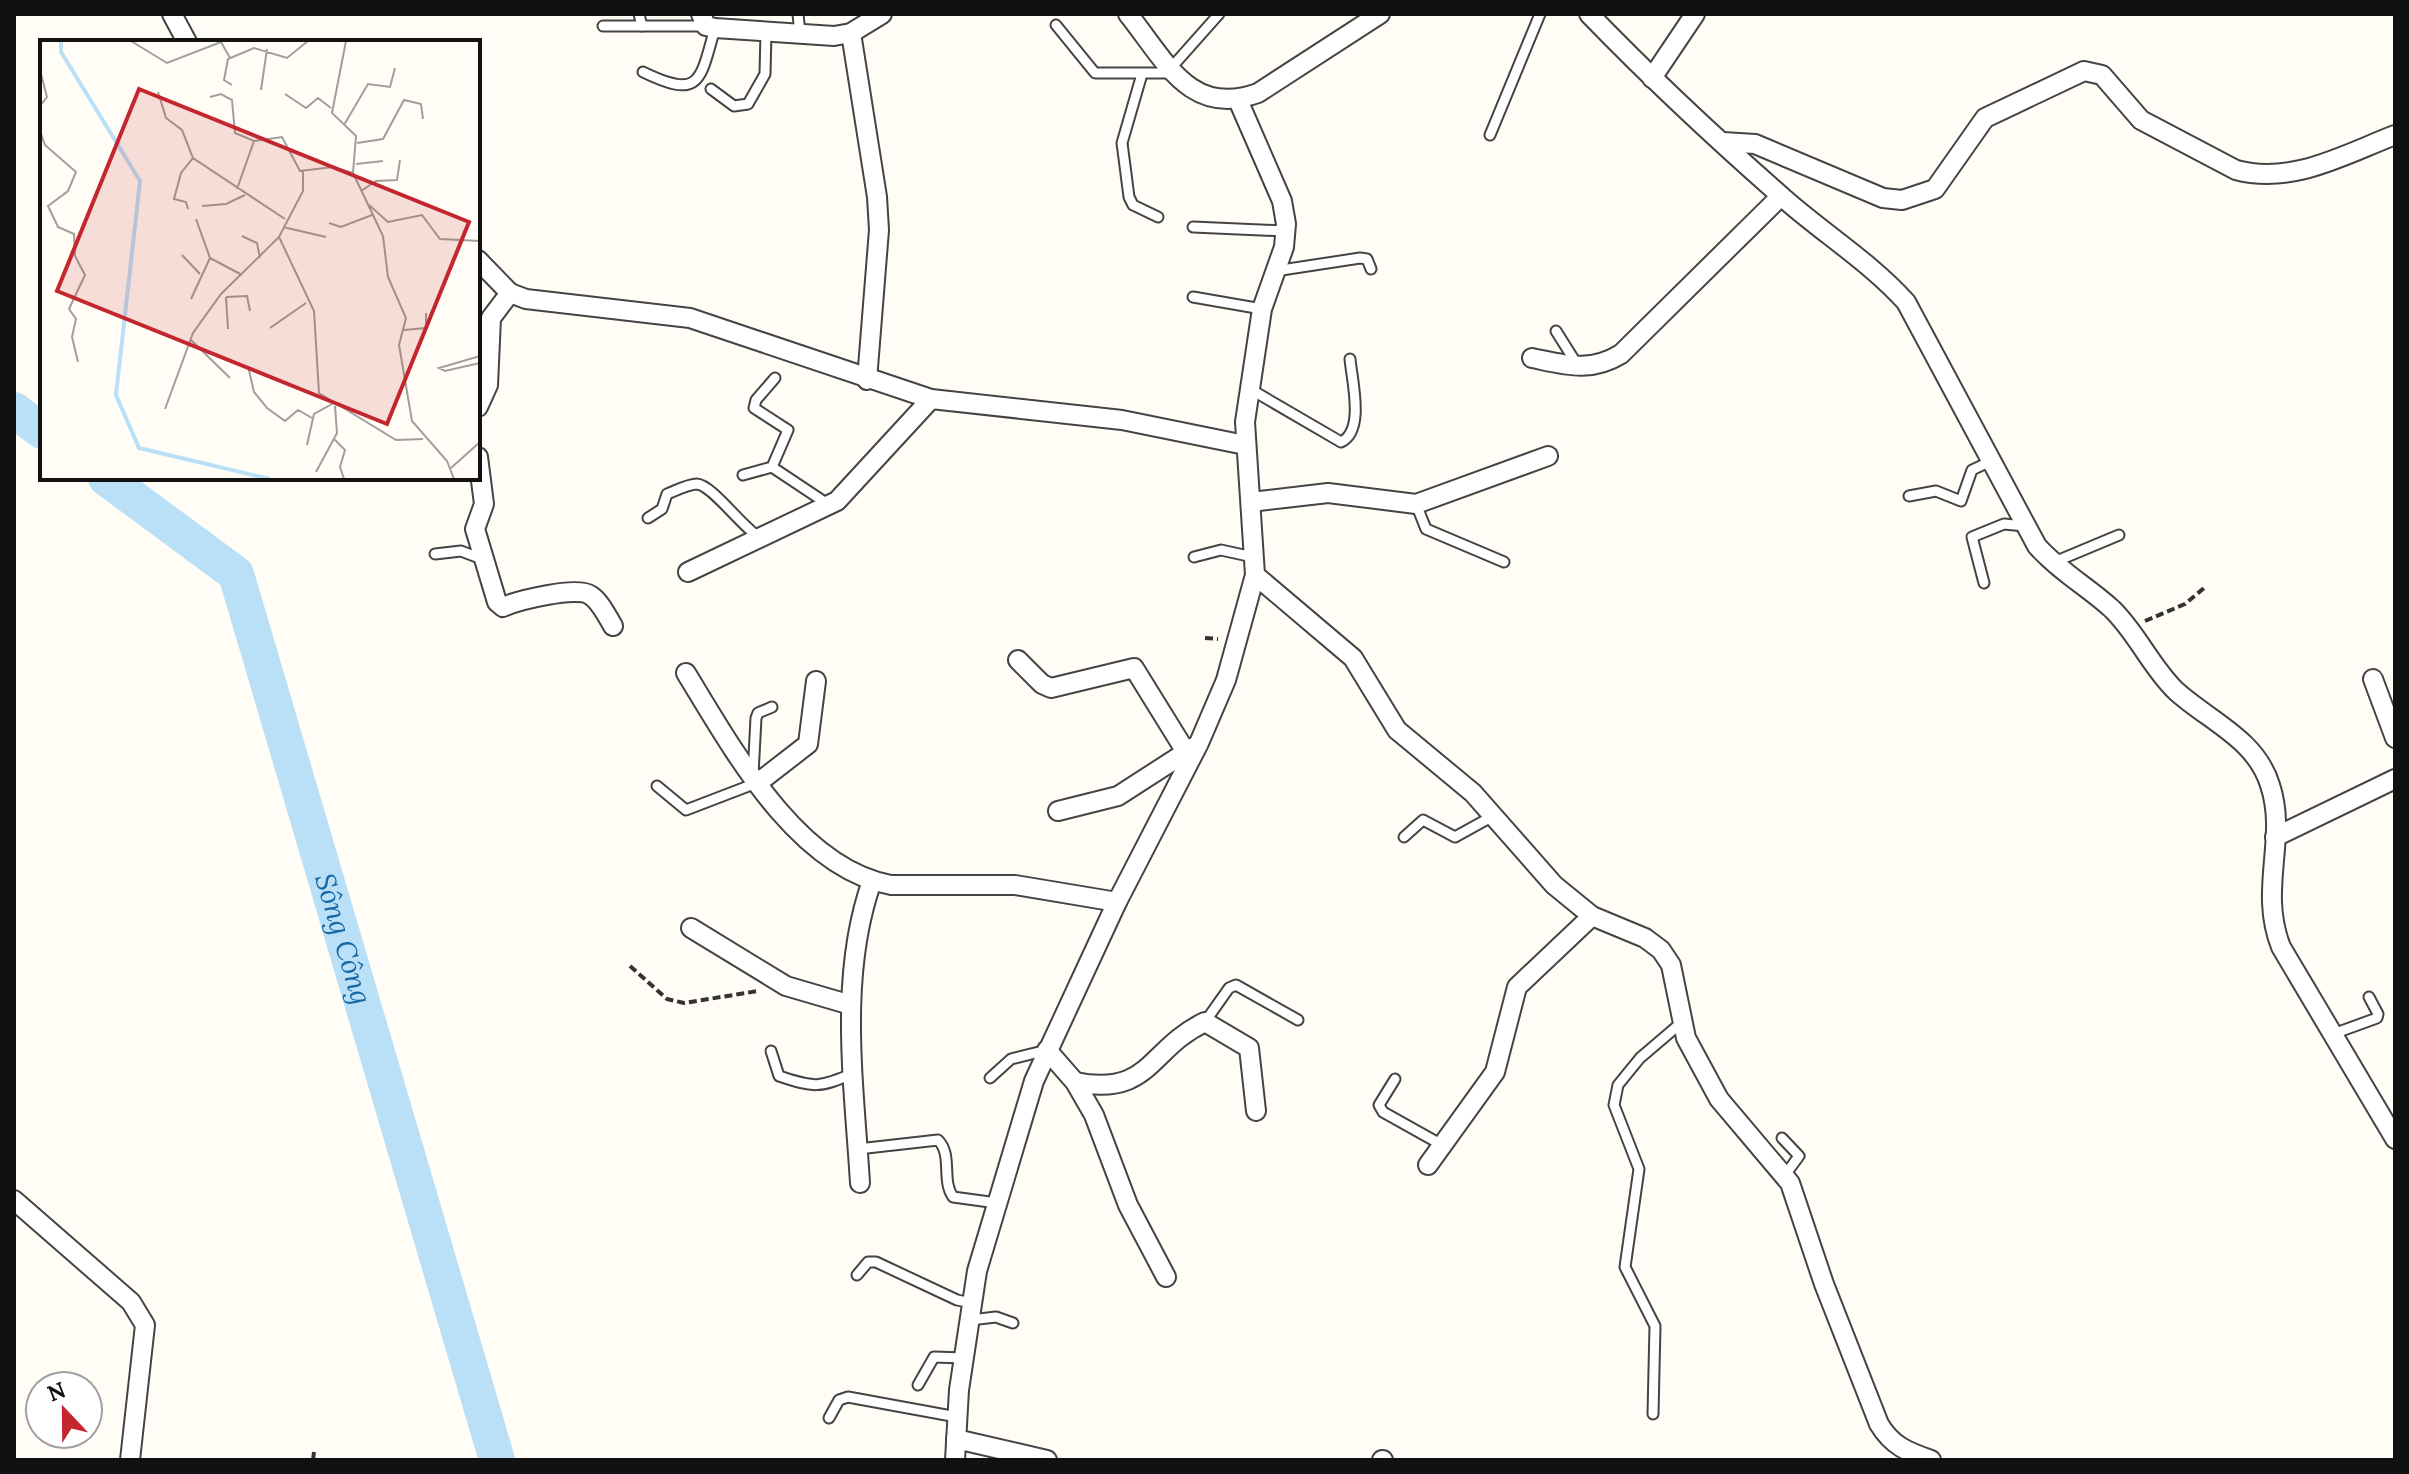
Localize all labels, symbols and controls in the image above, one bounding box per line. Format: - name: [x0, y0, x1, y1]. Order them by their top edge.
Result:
- inset map: [40, 40, 480, 480]
- water label: Sông Công: [307, 869, 380, 1009]
- north arrow: [24, 1370, 104, 1450]
- text: N: [43, 1375, 70, 1408]

